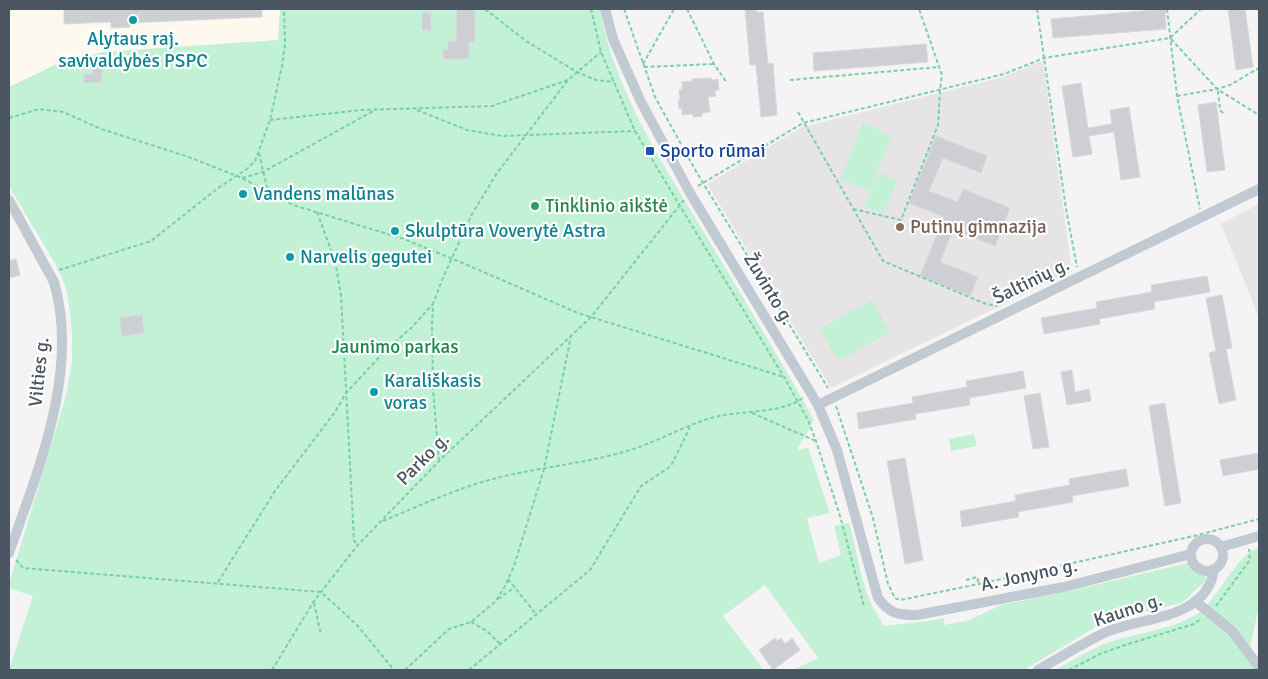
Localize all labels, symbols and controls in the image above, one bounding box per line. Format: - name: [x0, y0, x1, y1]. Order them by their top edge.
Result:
- marker: Alytaus raj. savivaldybės PSPC: [127, 14, 139, 26]
- place label: Alytaus raj. savivaldybės PSPC: [58, 27, 208, 73]
- place label: Sporto rūmai: [660, 139, 766, 163]
- marker: Sporto rūmai: [644, 145, 656, 157]
- place label: Vandens malūnas: [253, 182, 394, 206]
- marker: Vandens malūnas: [237, 188, 249, 200]
- place label: Tinklinio aikštė: [545, 194, 668, 218]
- marker: Tinklinio aikštė: [529, 200, 541, 212]
- place label: Putinų gimnazija: [910, 215, 1047, 239]
- place label: Skulptūra Voverytė Astra: [405, 219, 606, 243]
- marker: Putinų gimnazija: [894, 221, 906, 233]
- marker: Skulptūra Voverytė Astra: [389, 225, 401, 237]
- place label: Narvelis gegutei: [300, 245, 432, 269]
- street label: Žuvinto g.: [738, 249, 800, 329]
- marker: Narvelis gegutei: [284, 251, 296, 263]
- street label: Šaltinių g.: [988, 251, 1073, 310]
- park label: Jaunimo parkas: [332, 335, 458, 359]
- street label: Vilties g.: [23, 336, 55, 408]
- place label: Karališkasis voras: [384, 369, 481, 415]
- marker: Karališkasis voras: [368, 386, 380, 398]
- street label: Parko g.: [391, 427, 455, 491]
- street label: A. Jonyno g.: [978, 553, 1080, 597]
- street label: Kauno g.: [1091, 588, 1165, 632]

